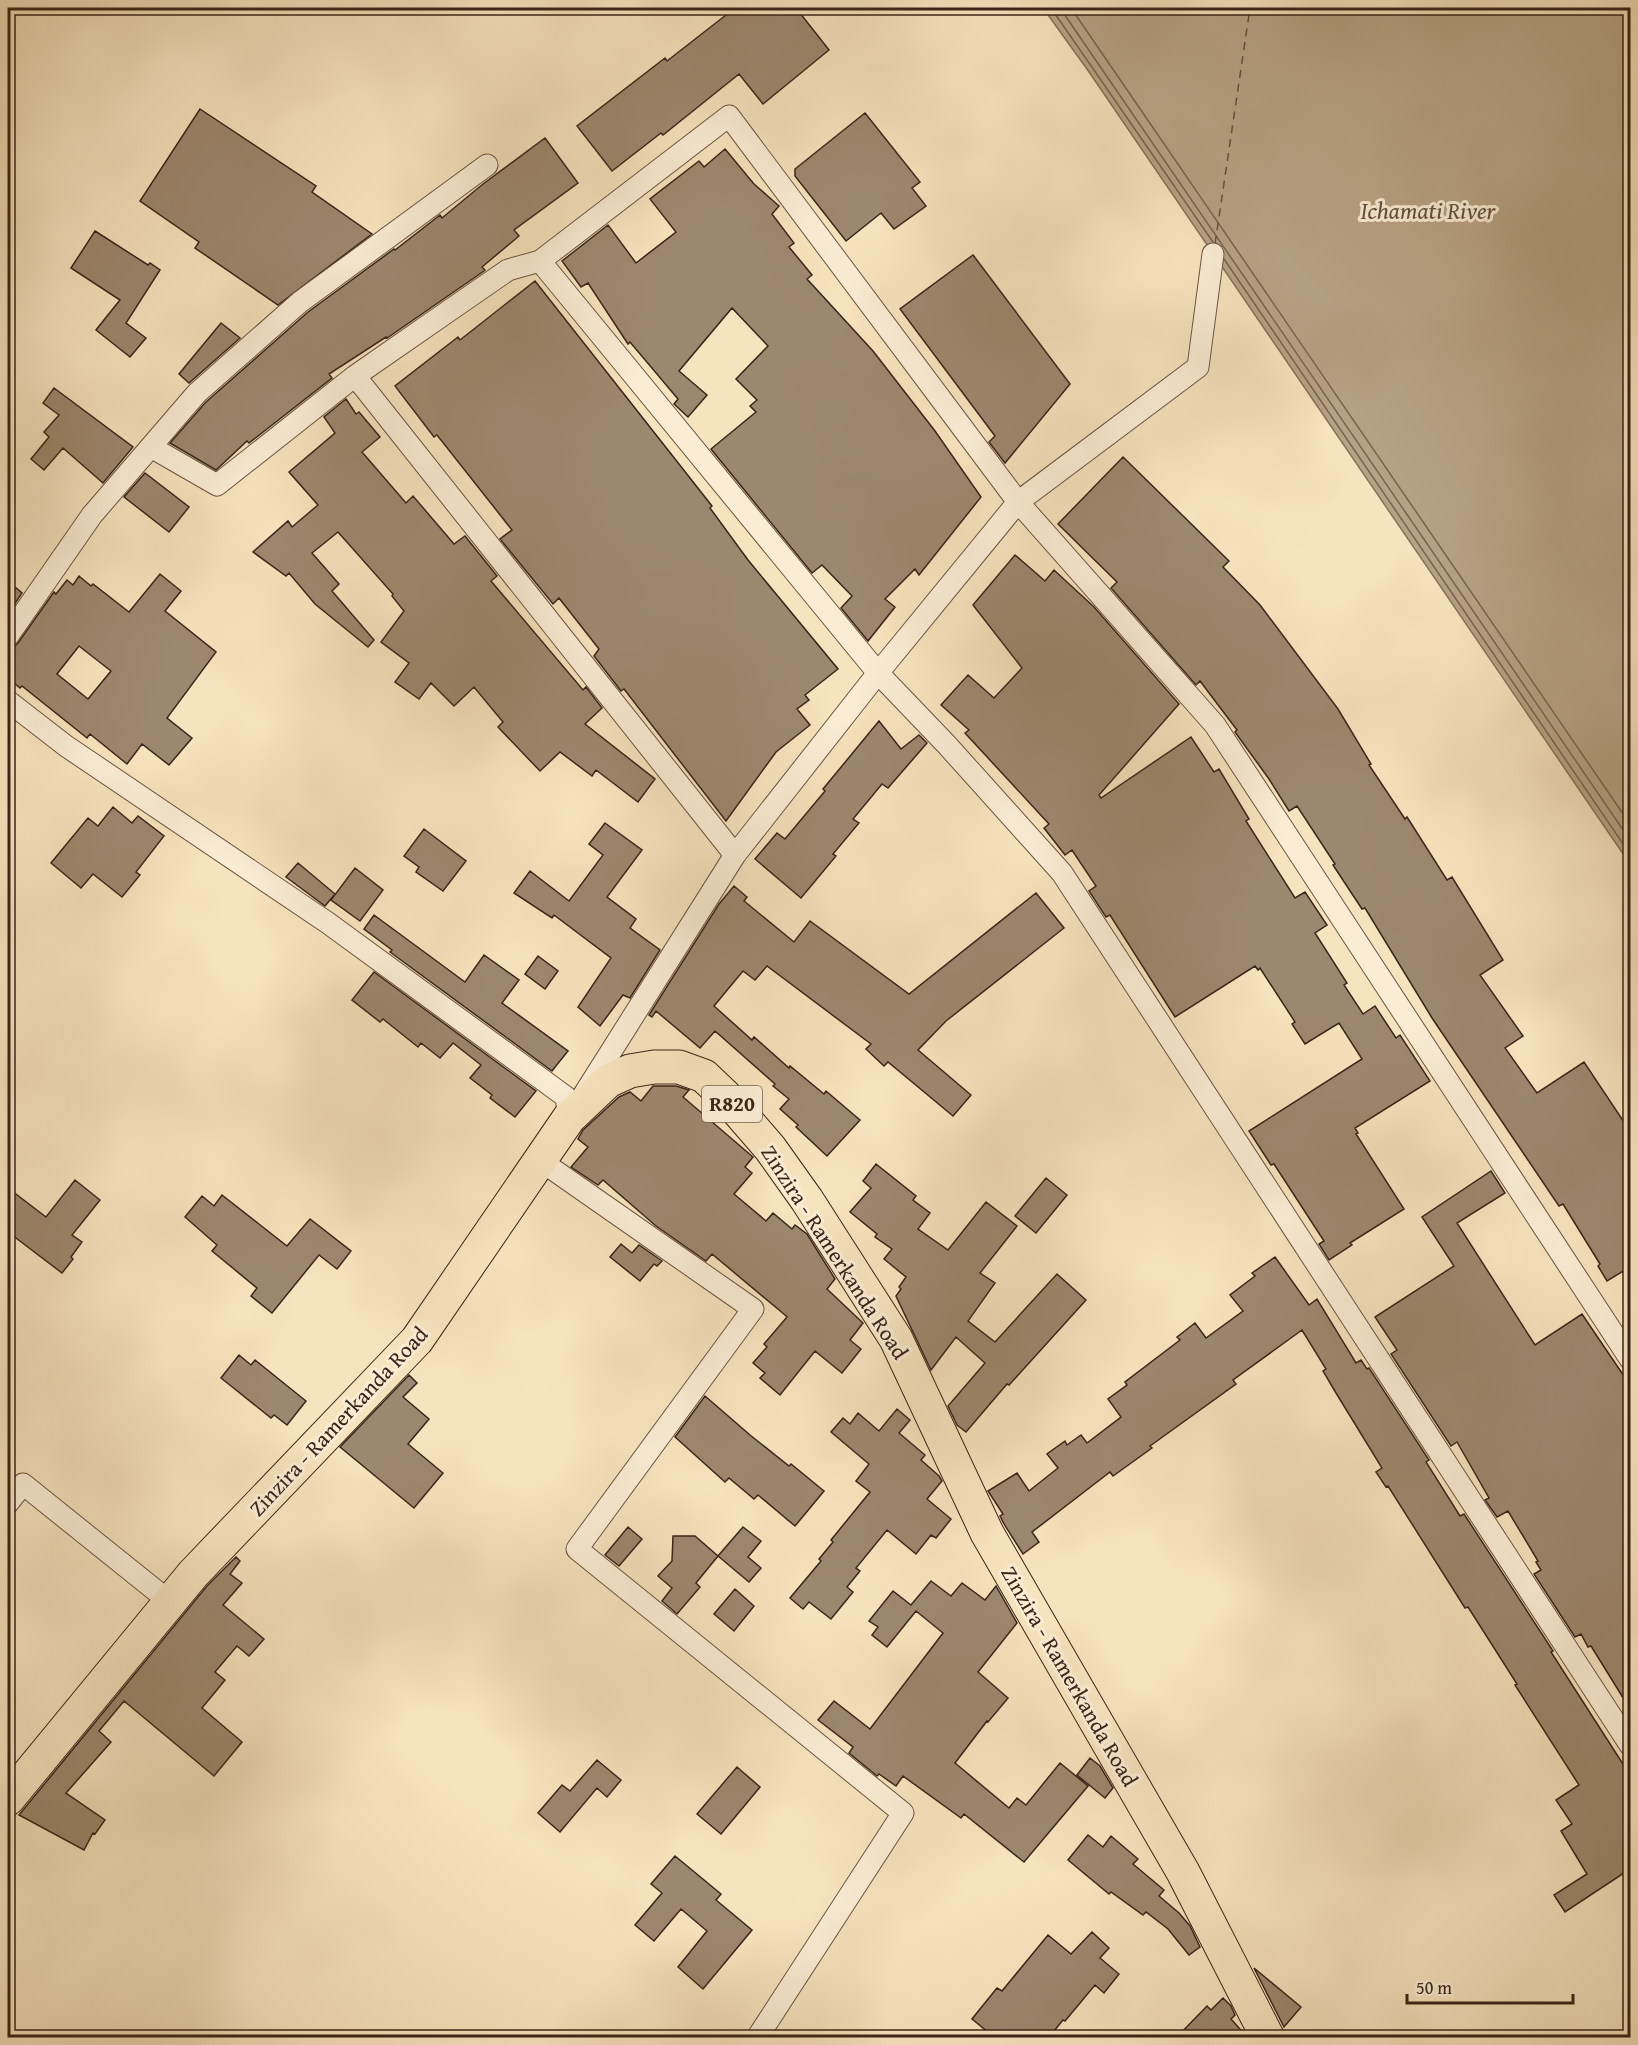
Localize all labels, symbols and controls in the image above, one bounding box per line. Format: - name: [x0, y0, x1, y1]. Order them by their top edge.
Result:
- water label: Ichamati River: [1360, 193, 1497, 228]
- road number: R820: [702, 1086, 762, 1122]
- street label: Zinzira - Ramerkanda Road: [754, 1139, 917, 1366]
- street label: Zinzira - Ramerkanda Road: [241, 1319, 435, 1523]
- street label: Zinzira - Ramerkanda Road: [994, 1560, 1146, 1792]
- scale bar: [1407, 1967, 1574, 2005]
- text: 50 m: [1416, 1974, 1452, 2001]

